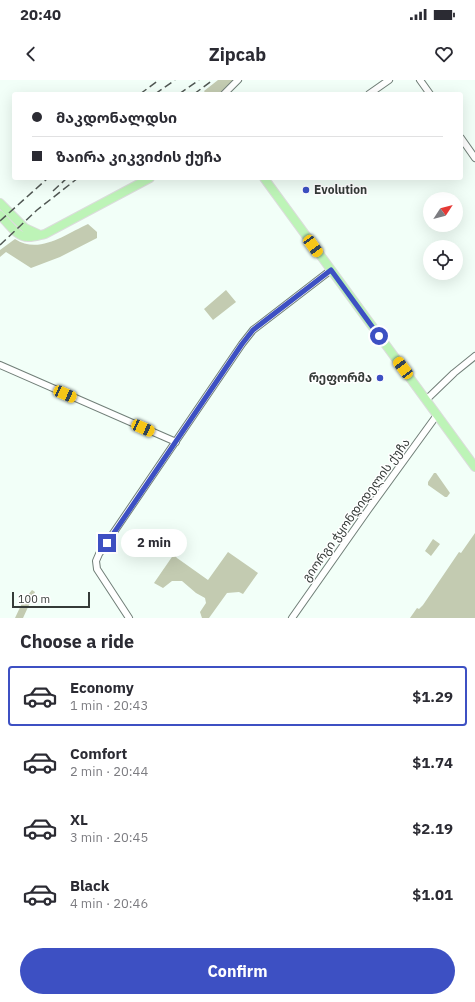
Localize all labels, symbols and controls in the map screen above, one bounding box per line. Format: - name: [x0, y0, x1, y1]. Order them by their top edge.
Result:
- text: 20:40: [20, 5, 61, 24]
- icon: back: [20, 43, 42, 65]
- text: Zipcab: [209, 43, 266, 66]
- icon: heart: [433, 43, 455, 65]
- text: მაკდონალდსი: [56, 108, 177, 127]
- text: ზაირა კიკვიძის ქუჩა: [56, 147, 222, 166]
- place label: Evolution: [314, 182, 367, 197]
- marker: Evolution: [301, 185, 311, 195]
- north arrow: [423, 192, 463, 232]
- map controls: [423, 192, 463, 280]
- car: [301, 233, 325, 259]
- button: locate: [423, 240, 463, 280]
- route start: [370, 327, 388, 345]
- car: [391, 355, 415, 381]
- place label: რეფორმა: [309, 370, 372, 385]
- marker: რეფორმა: [375, 373, 385, 383]
- car: [52, 384, 78, 404]
- car: [130, 418, 156, 438]
- street label: გიორგი ჭყონდიდელის ქუჩა: [298, 435, 414, 585]
- callout: 2 min: [121, 529, 187, 557]
- route end: [98, 534, 116, 552]
- text: 2 min: [137, 534, 171, 551]
- scale bar: [12, 590, 90, 609]
- text: 100 m: [18, 592, 50, 606]
- text: Choose a ride: [20, 630, 134, 653]
- icon: car: [22, 678, 58, 714]
- text: Economy: [70, 678, 134, 697]
- text: $1.29: [412, 687, 453, 706]
- text: 1 min · 20:43: [70, 697, 148, 714]
- icon: car: [22, 744, 58, 780]
- text: Comfort: [70, 744, 127, 763]
- text: $1.74: [412, 753, 453, 772]
- text: 2 min · 20:44: [70, 763, 148, 780]
- icon: car: [22, 810, 58, 846]
- text: XL: [70, 810, 88, 829]
- text: $2.19: [412, 819, 453, 838]
- text: 3 min · 20:45: [70, 829, 148, 846]
- icon: car: [22, 876, 58, 912]
- text: Black: [70, 876, 110, 895]
- text: $1.01: [412, 885, 453, 904]
- text: 4 min · 20:46: [70, 895, 148, 912]
- button: Confirm: [20, 948, 455, 994]

